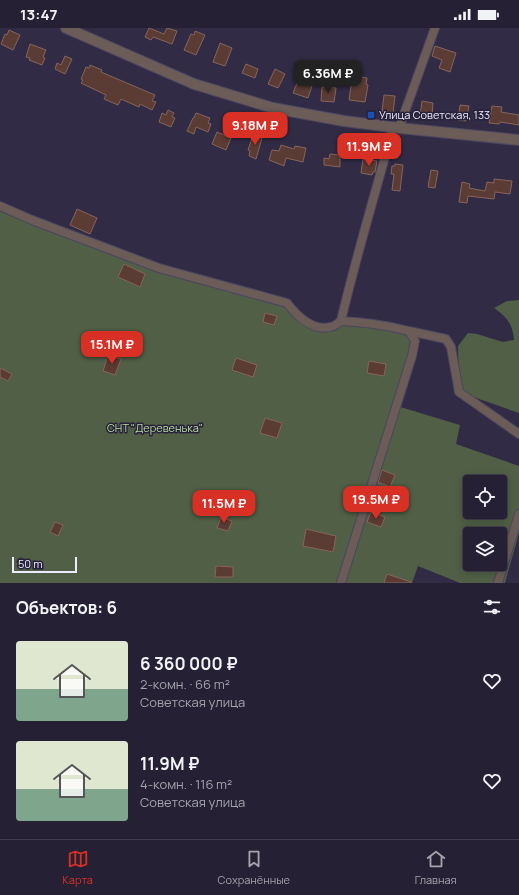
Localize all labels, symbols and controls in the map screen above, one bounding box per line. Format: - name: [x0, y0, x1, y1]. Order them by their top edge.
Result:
- text: 13:47: [20, 4, 58, 25]
- pin: 6.36M ₽: [291, 60, 365, 94]
- text: 6.36M ₽: [303, 64, 353, 82]
- place label: Улица Советская, 133: [379, 107, 490, 122]
- marker: Улица Советская, 133: [366, 110, 376, 120]
- pin: 9.18M ₽: [218, 112, 292, 146]
- text: 9.18M ₽: [232, 116, 278, 134]
- pin: 11.9M ₽: [332, 133, 406, 167]
- text: 11.9M ₽: [346, 137, 392, 155]
- pin: 15.1M ₽: [75, 331, 149, 365]
- text: 15.1M ₽: [90, 335, 134, 353]
- park label: СНТ "Деревенька": [107, 420, 203, 435]
- map controls: [463, 475, 507, 571]
- button: locate: [463, 475, 507, 519]
- pin: 19.5M ₽: [339, 486, 413, 520]
- pin: 11.5M ₽: [187, 490, 261, 524]
- text: 19.5M ₽: [352, 490, 400, 508]
- text: 11.5M ₽: [201, 494, 247, 512]
- button: layers: [463, 527, 507, 571]
- scale bar: [12, 555, 77, 574]
- text: 50 m: [18, 556, 43, 571]
- text: Объектов: 6: [16, 596, 117, 619]
- icon: filters: [481, 596, 503, 618]
- text: 6 360 000 ₽: [140, 652, 238, 675]
- icon: home: [48, 657, 96, 705]
- icon: heart: [481, 670, 503, 692]
- text: 2-комн. · 66 m²: [140, 675, 230, 693]
- text: Советская улица: [140, 693, 245, 711]
- text: 11.9M ₽: [140, 752, 200, 775]
- icon: home: [48, 757, 96, 805]
- icon: heart: [481, 770, 503, 792]
- text: 4-комн. · 116 m²: [140, 775, 232, 793]
- text: Советская улица: [140, 793, 245, 811]
- tab: Карта: [62, 848, 93, 887]
- tab: Сохранённые: [218, 848, 290, 887]
- tab: Главная: [415, 848, 457, 887]

